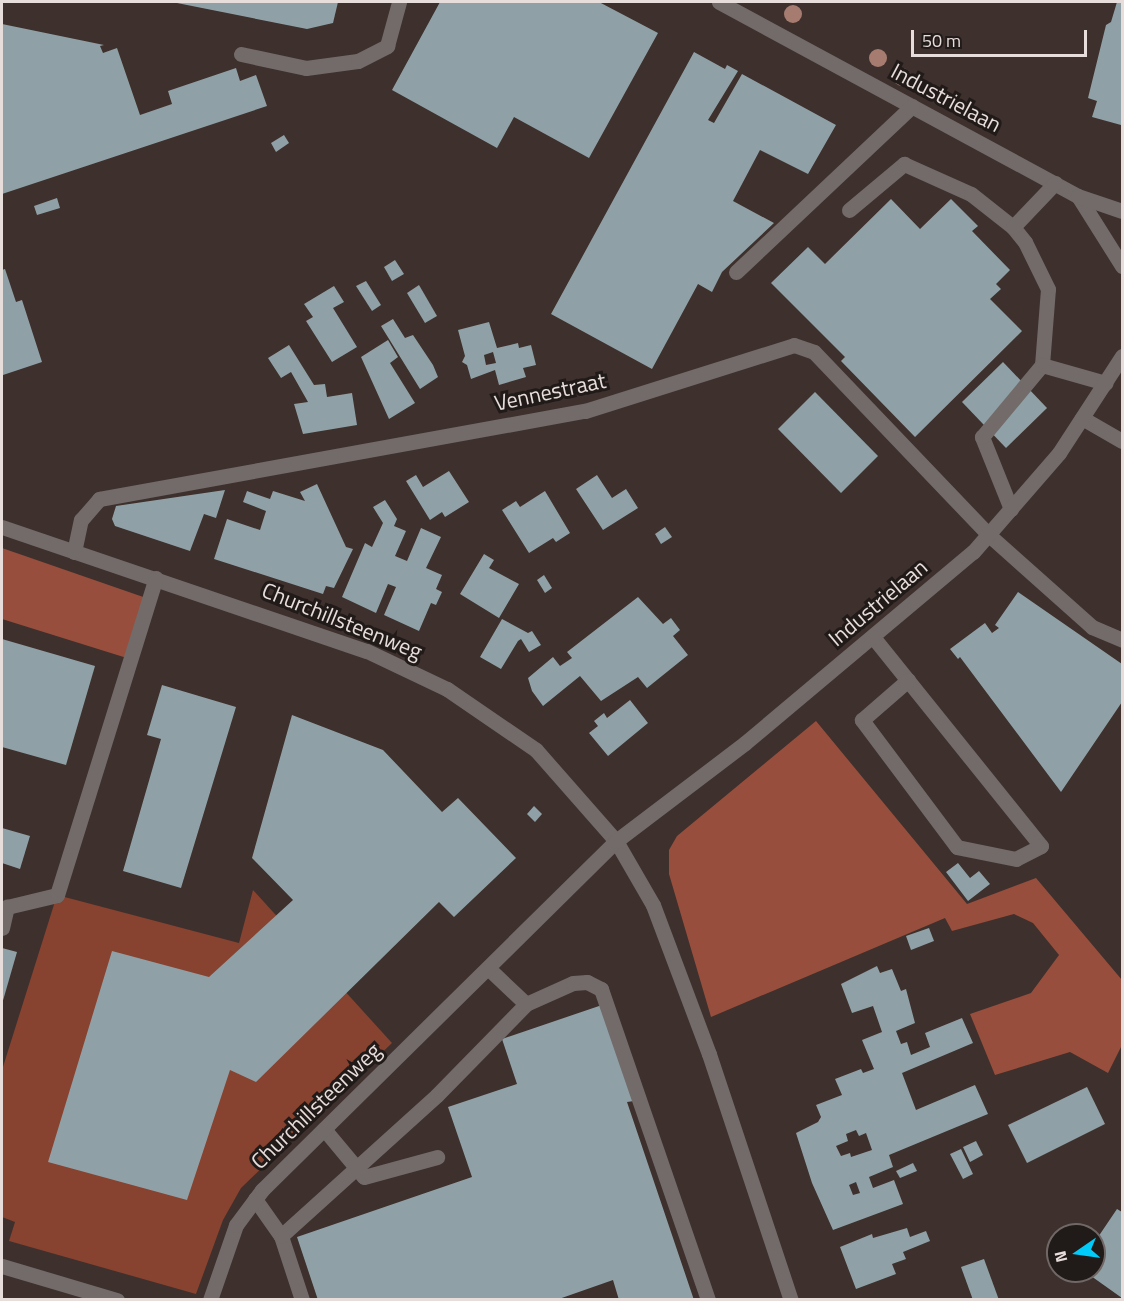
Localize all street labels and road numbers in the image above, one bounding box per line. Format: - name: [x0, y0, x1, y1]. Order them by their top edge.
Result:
- street label: Industrielaan: [886, 58, 1006, 138]
- street label: Vennestraat: [492, 367, 608, 417]
- street label: Industrielaan: [823, 554, 933, 652]
- street label: Churchillsteenweg: [258, 577, 426, 665]
- street label: Churchillsteenweg: [246, 1037, 386, 1175]

